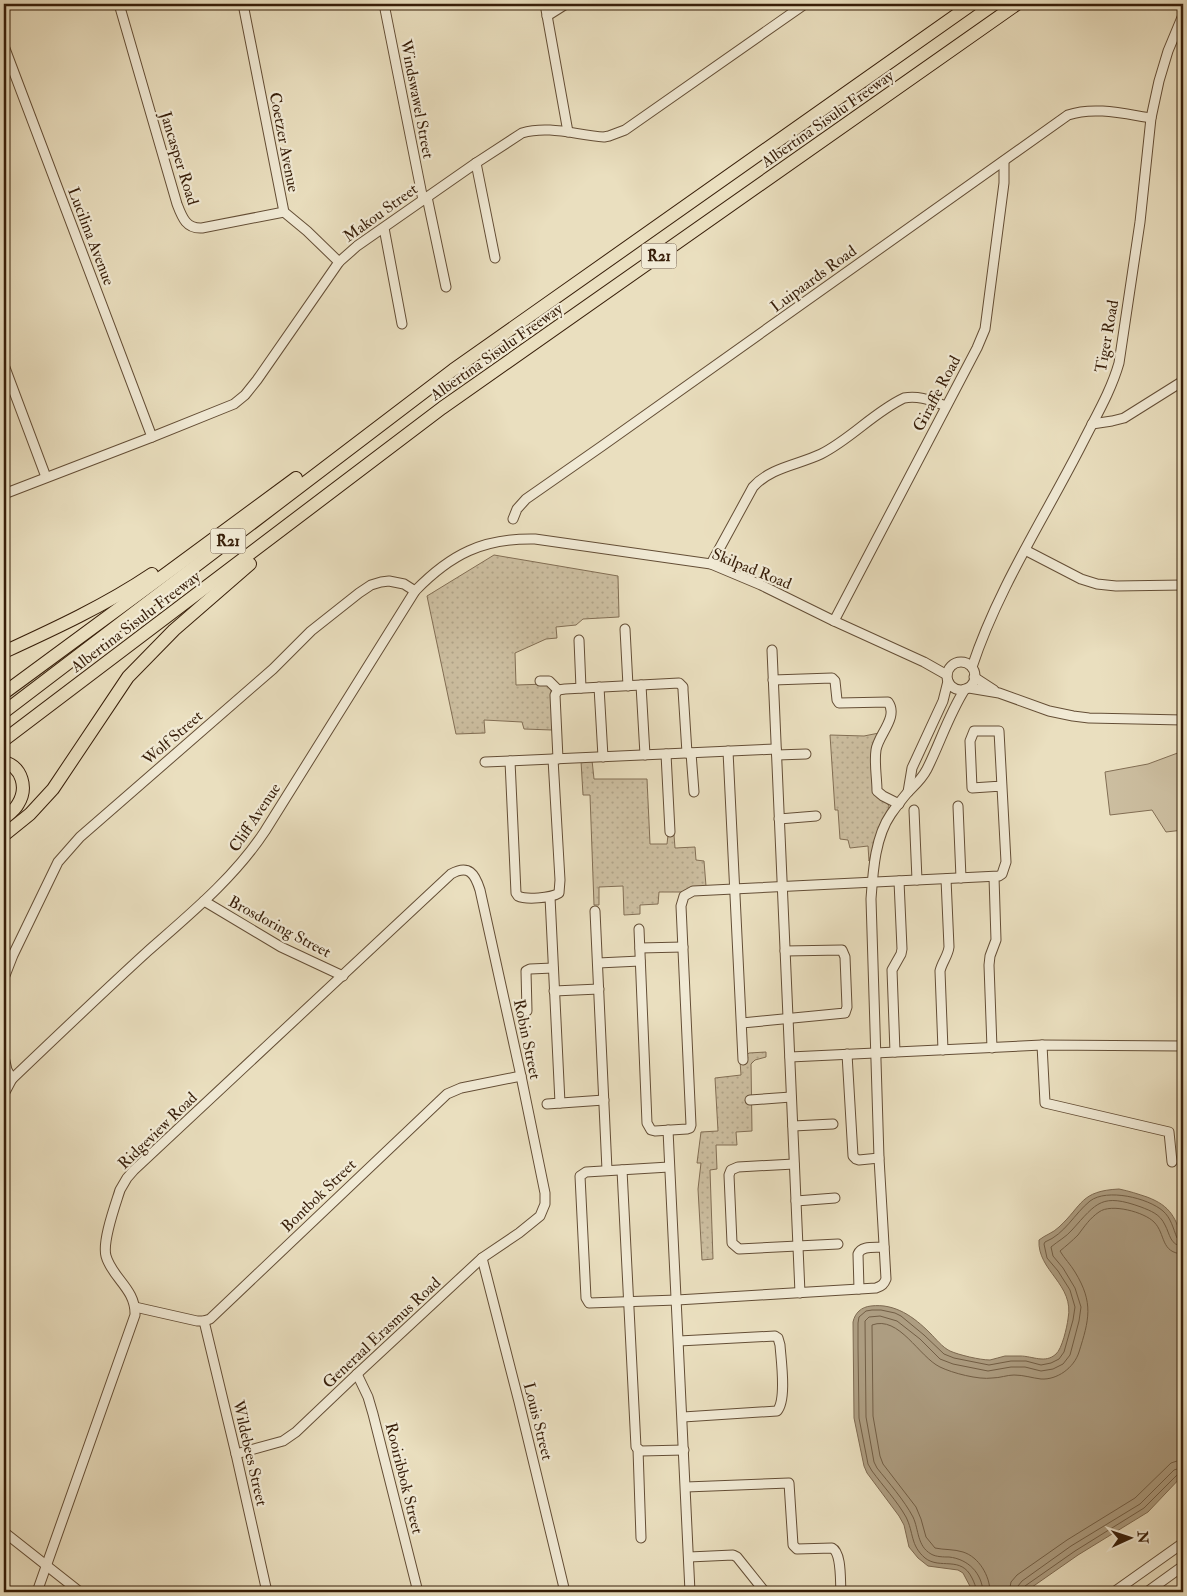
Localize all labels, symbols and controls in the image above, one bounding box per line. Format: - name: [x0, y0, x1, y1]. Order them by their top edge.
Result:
- street label: Windswawel Street: [395, 37, 438, 160]
- street label: Albertina Sisulu Freeway: [757, 65, 898, 173]
- street label: Coetzer Avenue: [265, 91, 304, 194]
- street label: Jancasper Road: [154, 108, 203, 208]
- street label: Makou Street: [339, 179, 422, 247]
- street label: Lucilina Avenue: [63, 184, 119, 289]
- street label: Luipaards Road: [767, 241, 861, 318]
- road number: R21: [642, 244, 676, 268]
- street label: Albertina Sisulu Freeway: [426, 298, 567, 406]
- street label: Tiger Road: [1091, 298, 1123, 374]
- street label: Giraffe Road: [909, 352, 965, 435]
- road number: R21: [210, 528, 246, 554]
- street label: Skilpad Road: [708, 544, 795, 595]
- street label: Albertina Sisulu Freeway: [66, 566, 205, 678]
- street label: Wolf Street: [138, 706, 207, 770]
- street label: Cliff Avenue: [224, 779, 285, 856]
- street label: Brosdoring Street: [225, 891, 334, 962]
- street label: Robin Street: [509, 997, 545, 1081]
- street label: Ridgeview Road: [114, 1088, 202, 1174]
- street label: Bontbok Street: [277, 1155, 360, 1236]
- street label: Generaal Erasmus Road: [319, 1273, 445, 1393]
- street label: Louis Street: [519, 1380, 557, 1462]
- street label: Wildebees Street: [228, 1397, 272, 1508]
- street label: Rooiribbok Street: [381, 1421, 428, 1536]
- north arrow: [1104, 1514, 1154, 1564]
- text: N: [1134, 1530, 1151, 1545]

